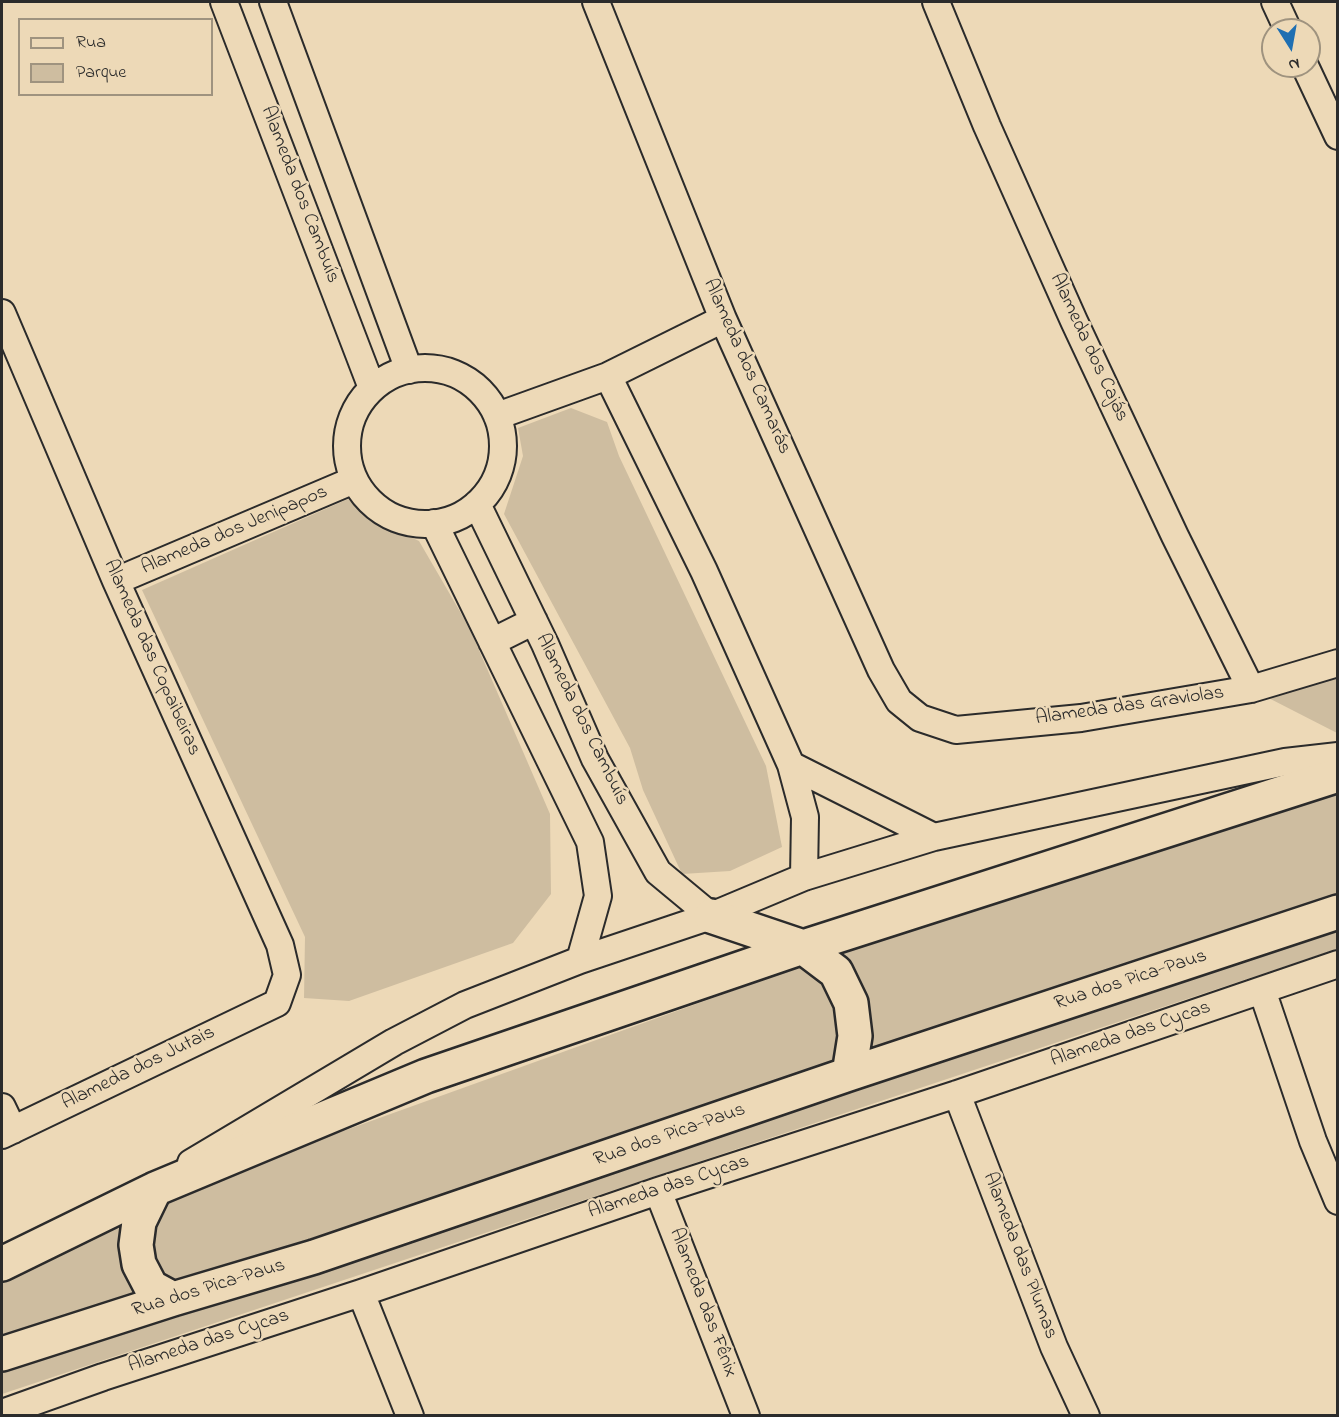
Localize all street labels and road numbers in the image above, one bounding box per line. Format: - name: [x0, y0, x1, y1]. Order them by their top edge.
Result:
- street label: Alameda dos Cambuís: [254, 103, 344, 287]
- street label: Alameda dos Cajás: [1043, 270, 1133, 426]
- street label: Alameda dos Camarás: [697, 276, 795, 458]
- street label: Alameda dos Jenipapos: [138, 481, 332, 581]
- street label: Alameda das Copaibeiras: [97, 556, 205, 760]
- street label: Alameda dos Cambuís: [529, 630, 633, 810]
- street label: Alameda das Graviolas: [1034, 682, 1226, 732]
- street label: Rua dos Pica-Paus: [1052, 945, 1210, 1017]
- street label: Alameda das Cycas: [1048, 996, 1214, 1074]
- street label: Alameda dos Jutais: [59, 1022, 219, 1116]
- street label: Rua dos Pica-Paus: [591, 1099, 749, 1173]
- street label: Alameda das Cycas: [586, 1151, 752, 1225]
- street label: Alameda das Plumas: [976, 1169, 1062, 1343]
- street label: Alameda das Fênix: [663, 1225, 741, 1381]
- street label: Rua dos Pica-Paus: [129, 1254, 289, 1324]
- street label: Alameda das Cycas: [126, 1305, 292, 1379]

